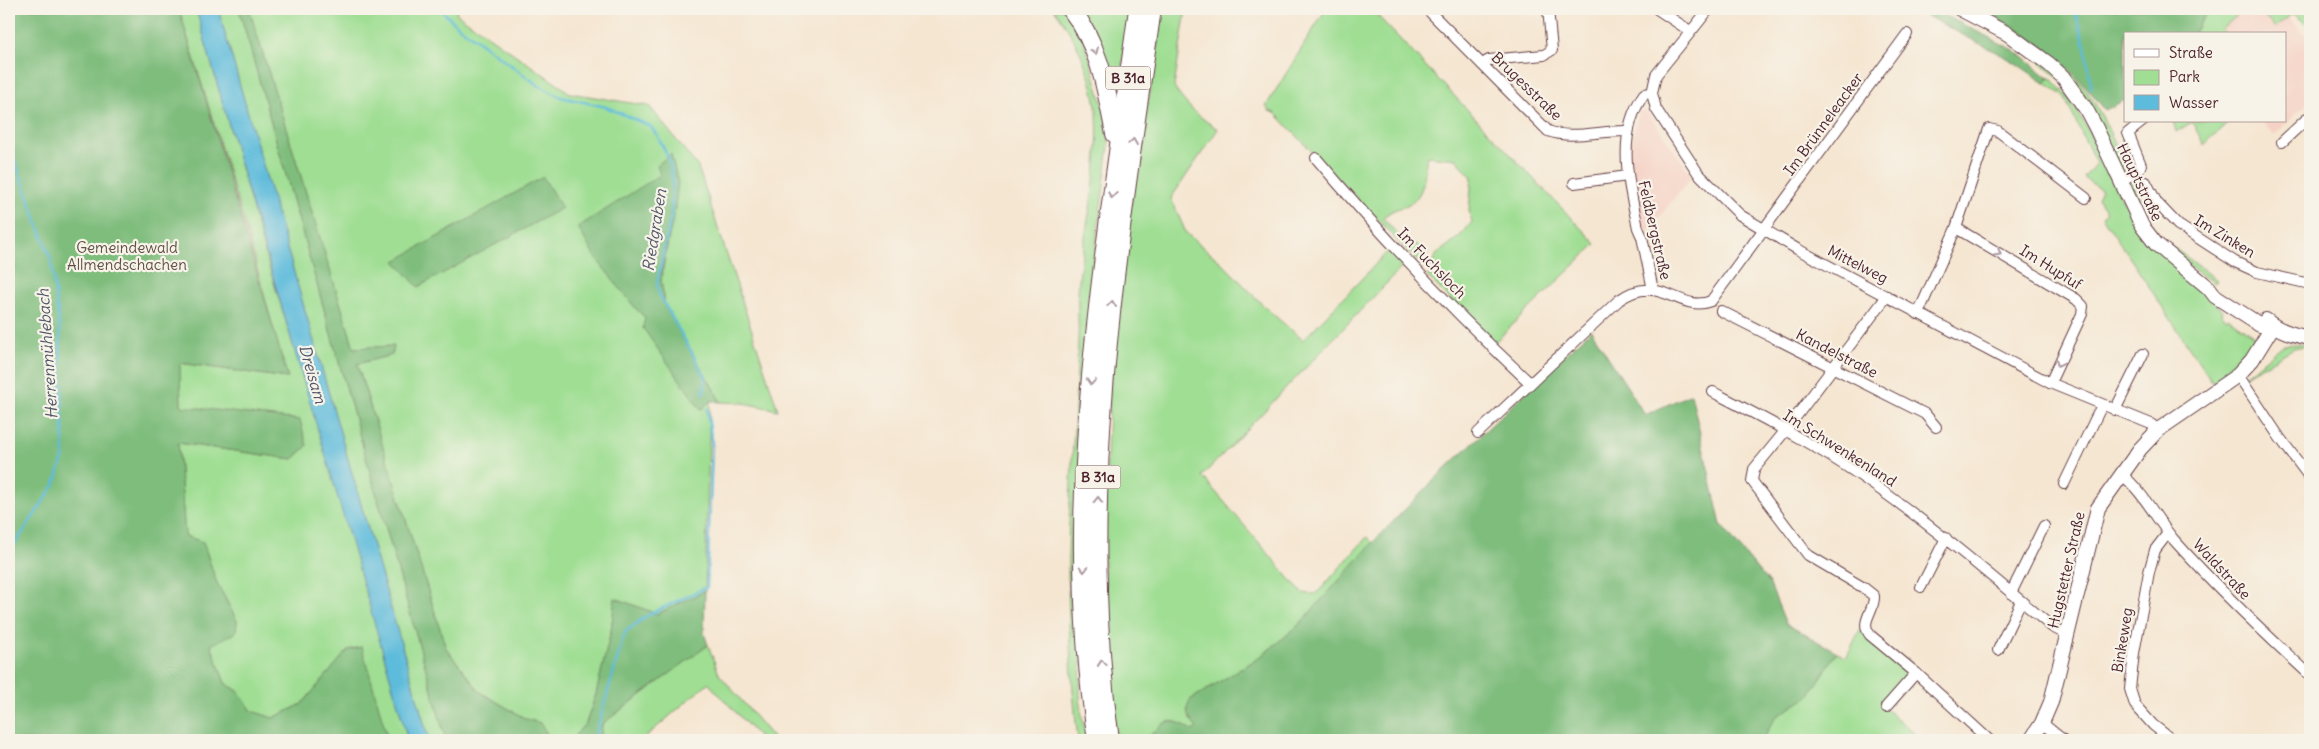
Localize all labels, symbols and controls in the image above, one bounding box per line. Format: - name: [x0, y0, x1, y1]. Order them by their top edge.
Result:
- legend: [2124, 32, 2286, 122]
- text: Straße: [2169, 43, 2213, 62]
- one-way arrow: [1088, 46, 1099, 55]
- street label: Brugesstraße: [1488, 48, 1566, 124]
- road number: B 31a: [1106, 66, 1150, 90]
- text: Park: [2169, 67, 2200, 86]
- street label: Im Brünneleacker: [1779, 69, 1867, 179]
- text: Wasser: [2169, 93, 2219, 112]
- one-way arrow: [1127, 138, 1138, 146]
- street label: Hauptstraße: [2113, 140, 2167, 224]
- street label: Feldbergstraße: [1634, 179, 1676, 281]
- water label: Riedgraben: [638, 187, 670, 273]
- one-way arrow: [1107, 191, 1118, 199]
- street label: Im Zinken: [2191, 210, 2259, 262]
- street label: Im Fuchsloch: [1394, 224, 1471, 303]
- park label: Gemeindewald Allmendschachen: [67, 238, 187, 274]
- street label: Im Hupfuf: [2016, 240, 2087, 294]
- street label: Mittelweg: [1825, 241, 1891, 287]
- one-way arrow: [1993, 246, 2002, 256]
- water label: Herrenmühlebach: [32, 287, 62, 420]
- one-way arrow: [1106, 299, 1117, 307]
- street label: Kandelstraße: [1793, 324, 1881, 382]
- water label: Dreisam: [295, 342, 331, 407]
- one-way arrow: [2055, 358, 2065, 367]
- one-way arrow: [1086, 378, 1097, 386]
- street label: Im Schwenkenland: [1780, 406, 1900, 491]
- road number: B 31a: [1076, 466, 1120, 488]
- one-way arrow: [1092, 496, 1103, 504]
- street label: Hugstetter Straße: [2043, 510, 2089, 630]
- street label: Waldstraße: [2189, 535, 2255, 603]
- one-way arrow: [1079, 565, 1089, 573]
- street label: Binkeweg: [2107, 606, 2137, 674]
- one-way arrow: [1097, 659, 1108, 667]

